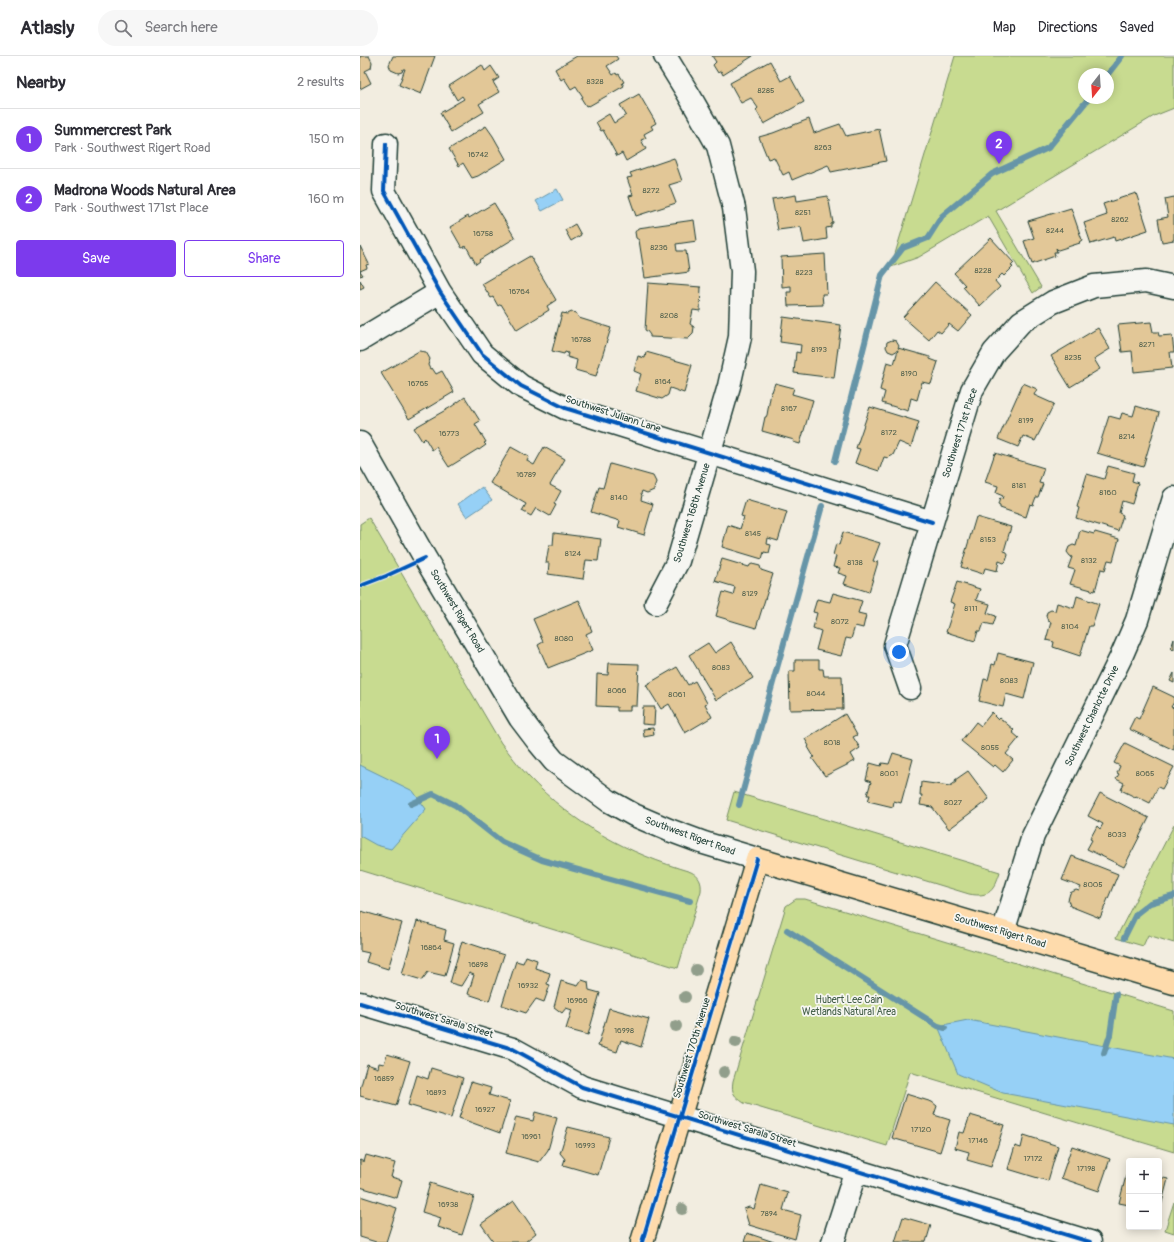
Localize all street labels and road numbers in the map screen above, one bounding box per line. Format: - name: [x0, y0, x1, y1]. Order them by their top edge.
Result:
- street label: Southwest 171st Place: [940, 387, 980, 479]
- street label: Southwest Juliann Lane: [564, 393, 662, 435]
- street label: Southwest 168th Avenue: [671, 462, 713, 564]
- street label: Southwest Rigert Road: [427, 567, 487, 655]
- street label: Southwest Charlotte Drive: [1062, 664, 1122, 768]
- street label: Southwest Rigert Road: [643, 814, 737, 858]
- street label: Southwest Rigert Road: [953, 911, 1047, 951]
- street label: Southwest 170th Avenue: [671, 996, 713, 1100]
- street label: Southwest Sarala Street: [393, 999, 496, 1041]
- street label: Southwest Sarala Street: [696, 1108, 799, 1150]

